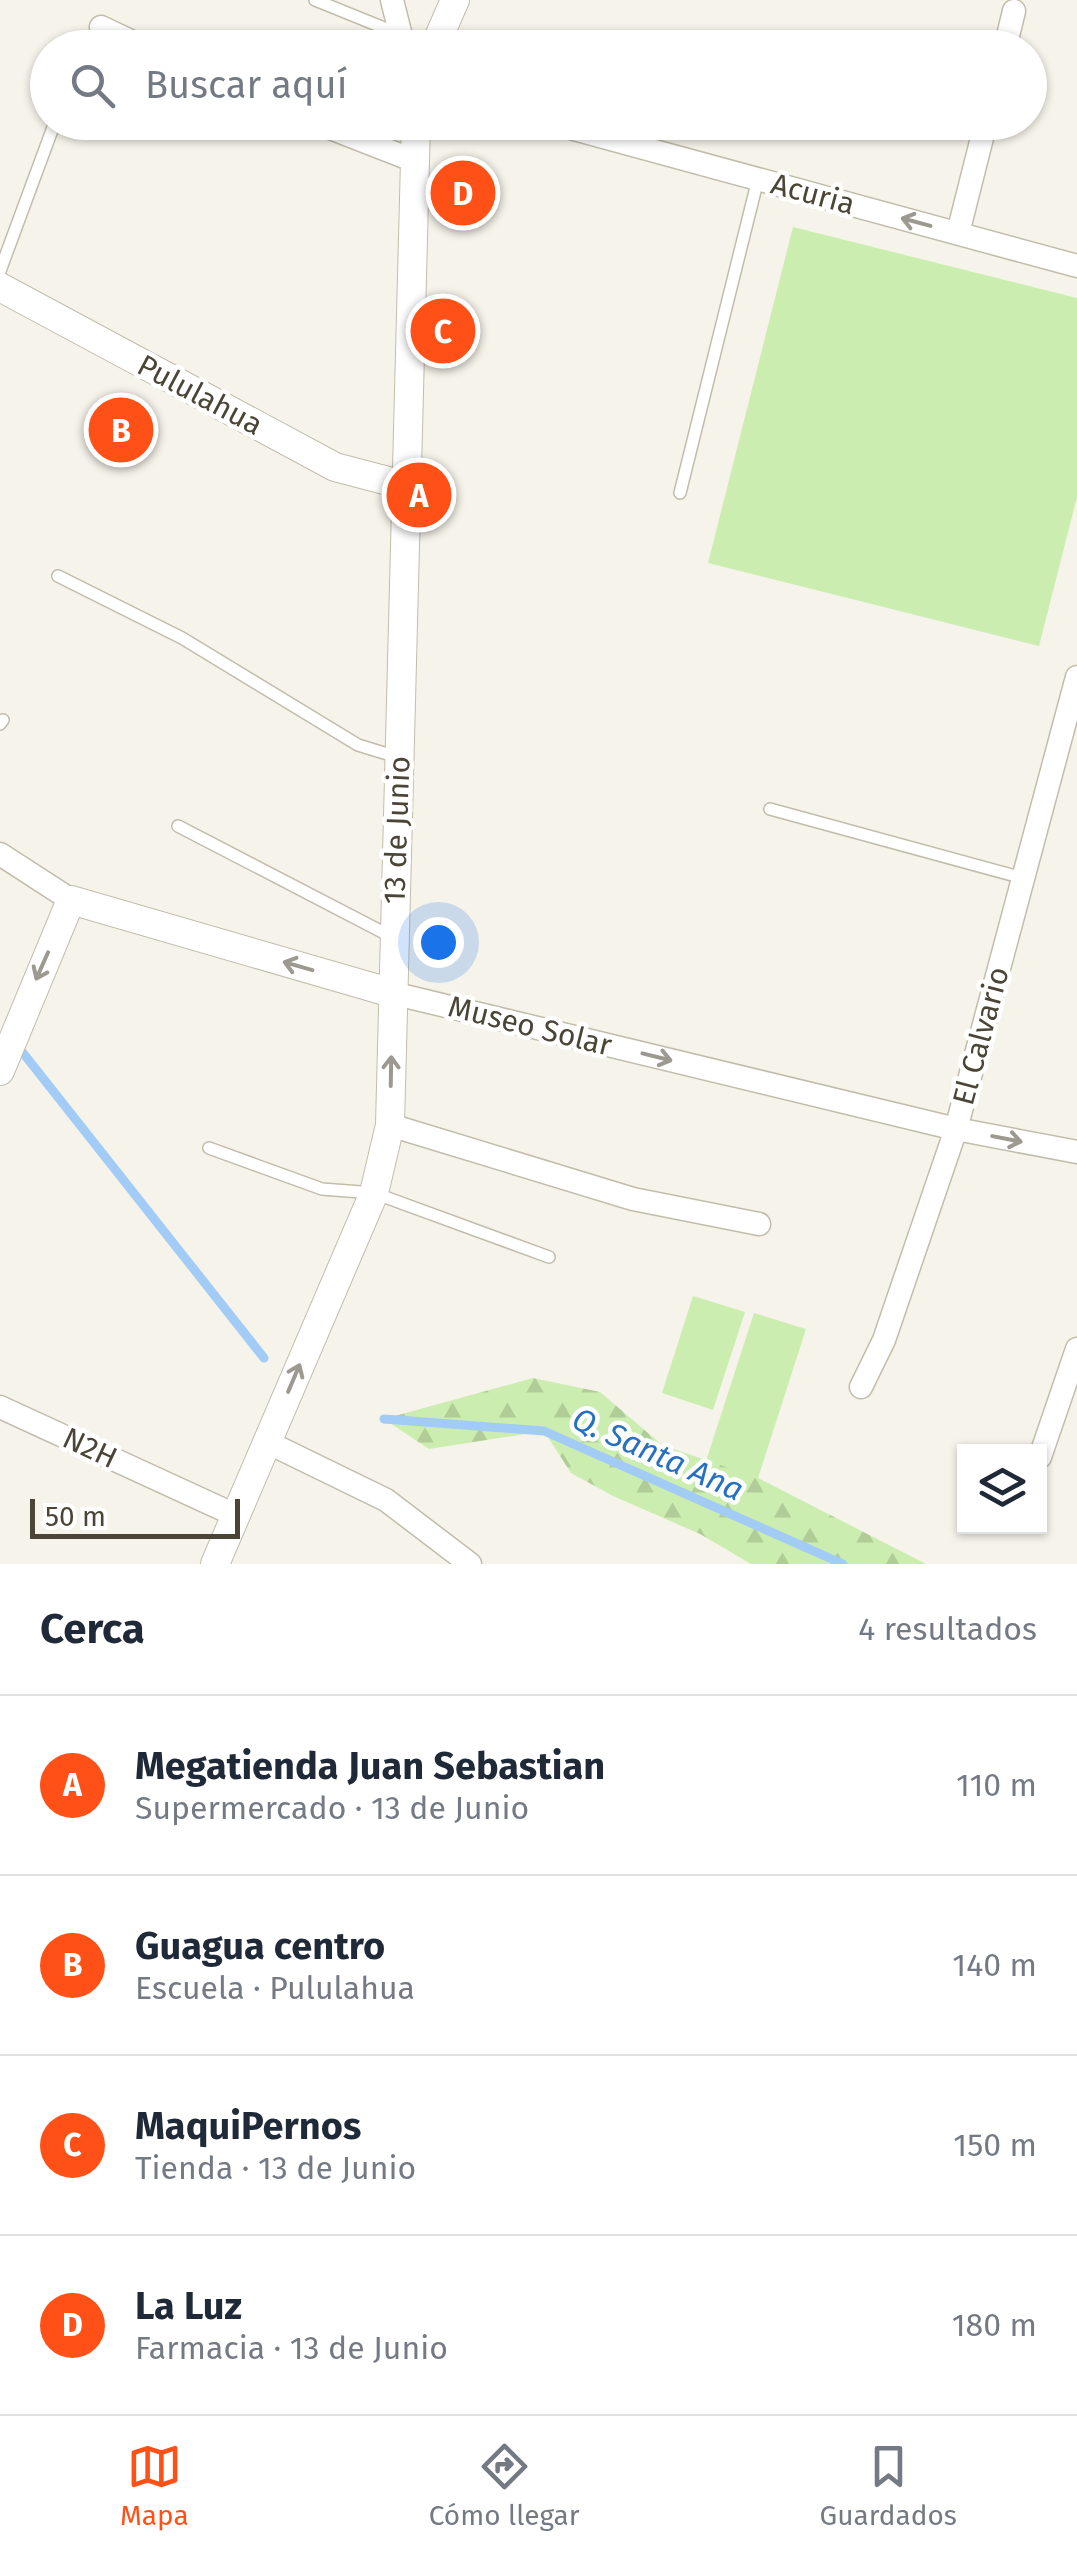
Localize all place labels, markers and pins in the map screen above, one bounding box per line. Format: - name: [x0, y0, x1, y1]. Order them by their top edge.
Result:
- pin: D: [430, 156, 496, 230]
- pin: C: [410, 294, 476, 368]
- pin: B: [88, 392, 154, 468]
- pin: A: [386, 458, 452, 532]

